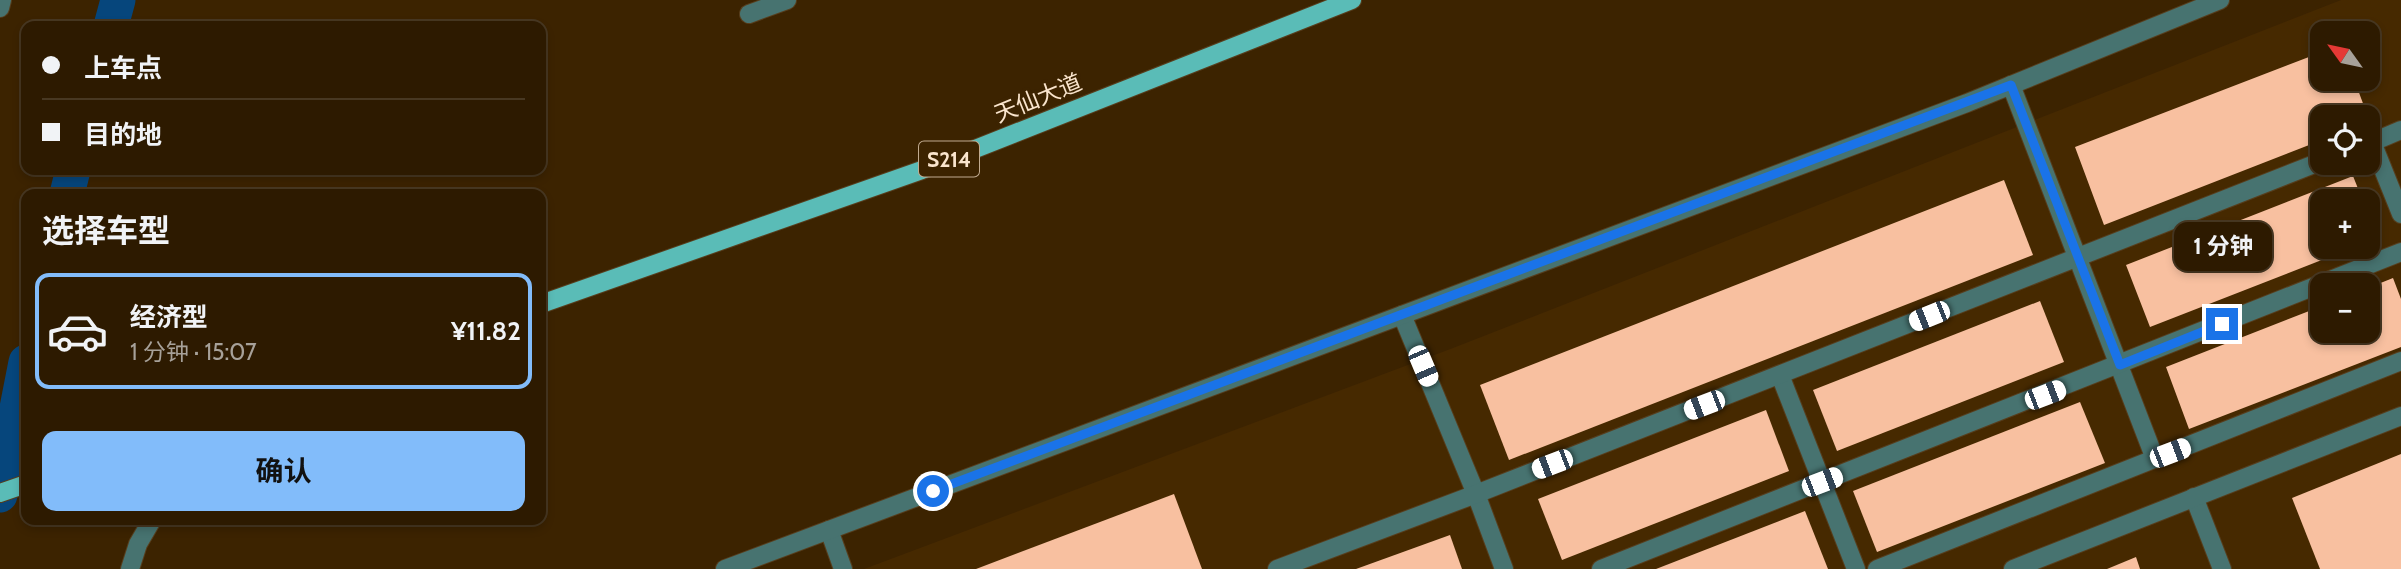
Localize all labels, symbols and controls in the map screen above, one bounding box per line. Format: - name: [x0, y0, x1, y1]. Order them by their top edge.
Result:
- north arrow: [2310, 21, 2380, 91]
- map controls: [2310, 21, 2380, 343]
- text: 上车点: [84, 52, 162, 84]
- street label: 天仙大道: [990, 68, 1086, 128]
- button: locate: [2310, 105, 2380, 175]
- text: 目的地: [84, 119, 162, 151]
- road number: S214: [919, 142, 979, 176]
- button: +: [2310, 189, 2380, 259]
- text: 选择车型: [42, 211, 170, 250]
- callout: 1 分钟: [2173, 222, 2271, 272]
- text: 1 分钟: [2193, 232, 2253, 260]
- button: −: [2310, 273, 2380, 343]
- car: [1906, 298, 1953, 334]
- icon: car: [46, 300, 109, 363]
- text: 经济型: [130, 301, 208, 333]
- route end: [2206, 308, 2238, 340]
- text: ¥11.82: [451, 315, 521, 347]
- text: 1 分钟 · 15:07: [130, 338, 257, 366]
- car: [1406, 343, 1441, 389]
- car: [2022, 378, 2069, 412]
- car: [1681, 388, 1728, 422]
- button: 确认: [42, 431, 525, 511]
- car: [2147, 436, 2194, 470]
- car: [1529, 447, 1576, 481]
- car: [1799, 465, 1846, 499]
- route start: [917, 475, 949, 507]

